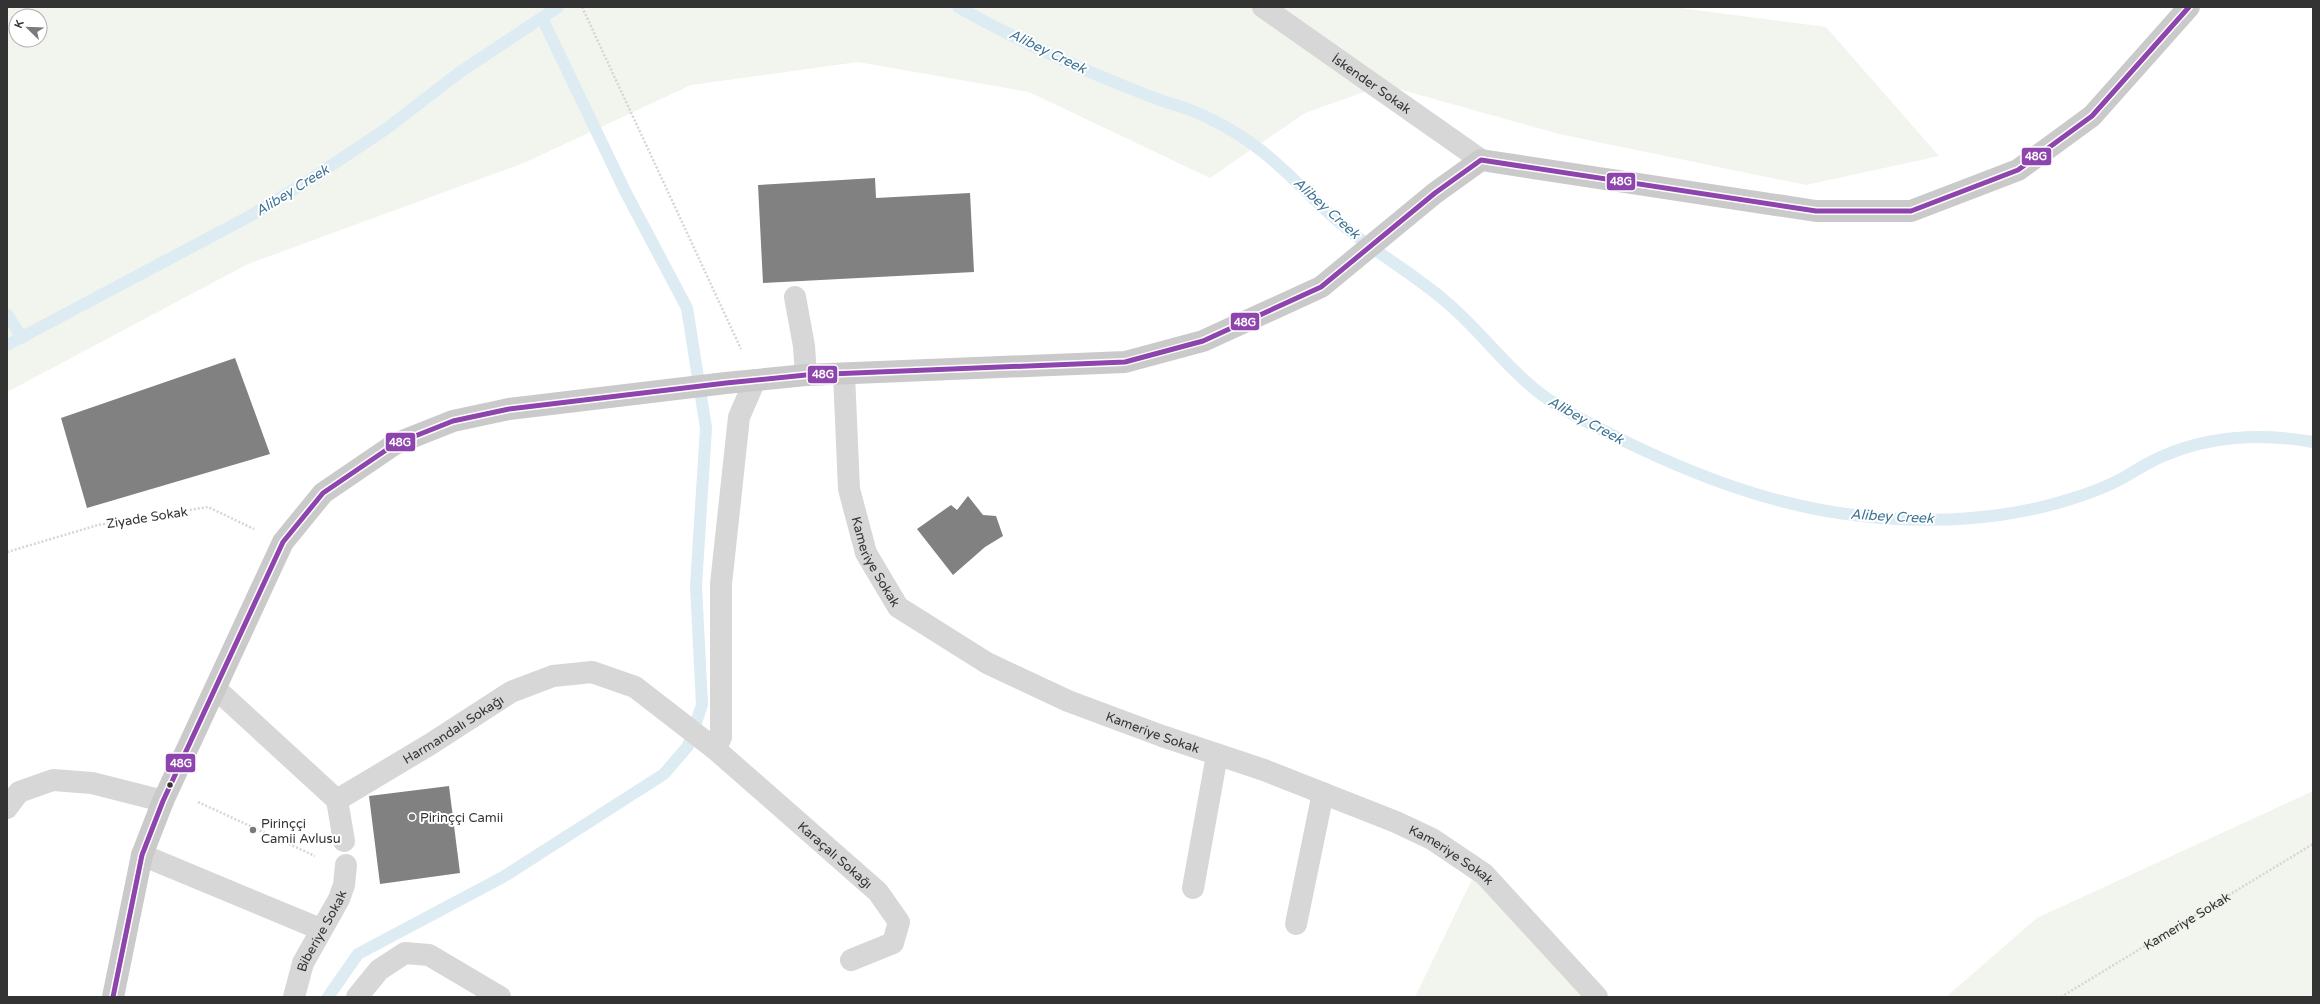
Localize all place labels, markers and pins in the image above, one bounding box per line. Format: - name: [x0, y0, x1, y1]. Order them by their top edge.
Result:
- unlabelled marker: [165, 780, 175, 790]
- place label: Pirinççi Camii: [420, 810, 503, 826]
- marker: Pirinççi Camii: [407, 812, 417, 822]
- place label: Pirinççi Camii Avlusu: [261, 816, 341, 847]
- marker: Pirinççi Camii Avlusu: [248, 825, 258, 835]

